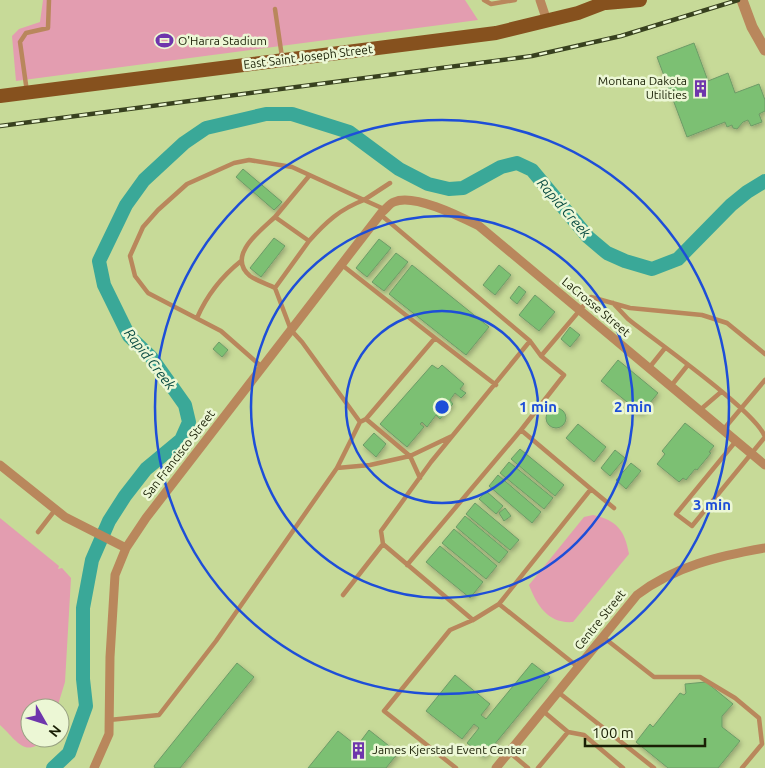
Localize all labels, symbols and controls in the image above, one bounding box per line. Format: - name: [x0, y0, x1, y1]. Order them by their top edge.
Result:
- sports icon: O'Harra Stadium: [154, 31, 174, 51]
- place label: O'Harra Stadium: [178, 34, 267, 47]
- street label: East Saint Joseph Street: [243, 42, 374, 71]
- place label: Montana Dakota Utilities: [598, 74, 687, 101]
- building icon: Montana Dakota Utilities: [691, 78, 711, 98]
- water label: Rapid Creek: [534, 175, 595, 242]
- street label: LaCrosse Street: [560, 274, 633, 339]
- water label: Rapid Creek: [121, 325, 179, 393]
- centre of rings: [433, 398, 451, 416]
- text: 1 min: [519, 398, 557, 415]
- text: 2 min: [614, 398, 652, 415]
- street label: San Francisco Street: [140, 407, 217, 500]
- text: 3 min: [693, 496, 731, 513]
- street label: Centre Street: [572, 587, 628, 652]
- north arrow: [20, 698, 70, 748]
- scale bar: [585, 716, 705, 748]
- text: N: [46, 722, 65, 740]
- text: 100 m: [592, 724, 634, 741]
- building icon: James Kjerstad Event Center: [348, 740, 368, 760]
- place label: James Kjerstad Event Center: [372, 743, 527, 756]

